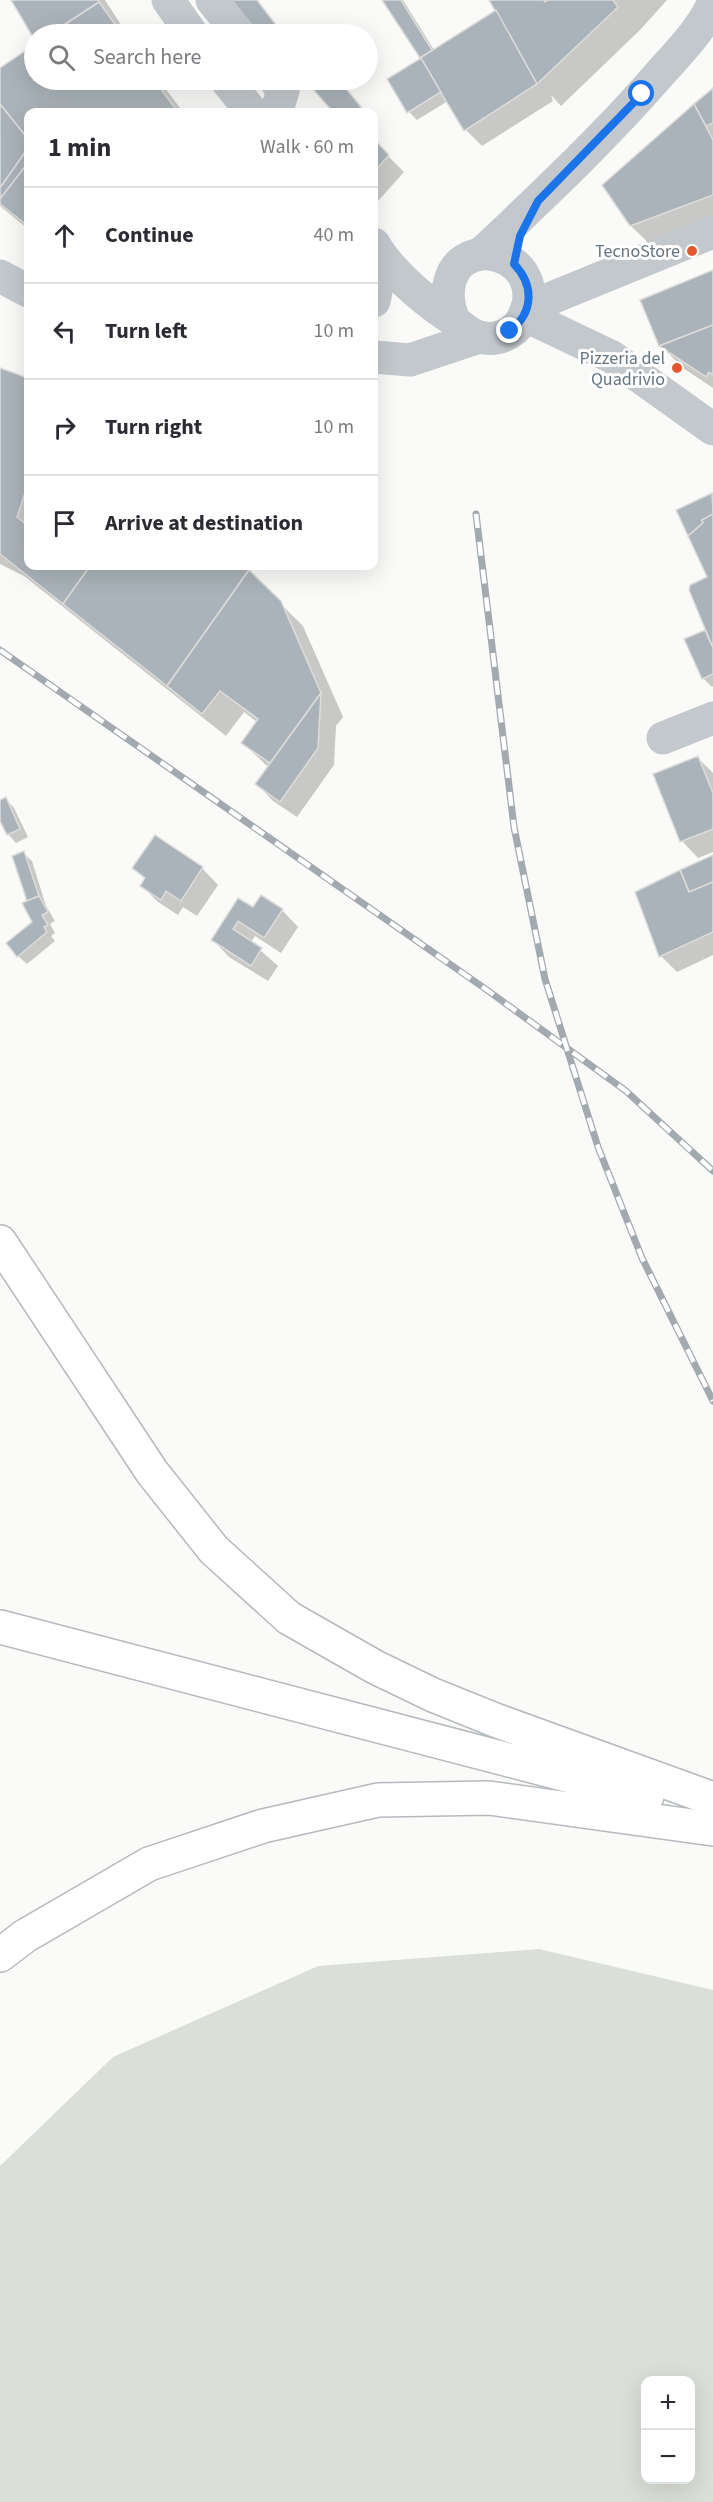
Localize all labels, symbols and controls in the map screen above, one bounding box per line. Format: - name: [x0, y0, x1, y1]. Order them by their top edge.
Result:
- search box: [24, 24, 378, 90]
- icon: search: [45, 41, 78, 74]
- text: Search here: [93, 41, 201, 73]
- route start: [628, 80, 654, 106]
- text: 1 min: [48, 129, 111, 166]
- text: Walk · 60 m: [260, 133, 354, 161]
- icon: ahead: [48, 219, 81, 252]
- text: Continue: [105, 219, 194, 251]
- text: 40 m: [314, 221, 354, 249]
- place label: TecnoStore: [595, 239, 680, 264]
- marker: TecnoStore: [685, 244, 699, 258]
- icon: left: [48, 315, 81, 348]
- text: Turn left: [105, 315, 187, 347]
- text: 10 m: [314, 317, 354, 345]
- route end: [496, 317, 522, 343]
- place label: Pizzeria del Quadrivio: [579, 346, 665, 392]
- marker: Pizzeria del Quadrivio: [670, 361, 684, 375]
- icon: right: [48, 411, 81, 444]
- text: Turn right: [105, 411, 202, 443]
- text: 10 m: [314, 413, 354, 441]
- icon: arrive: [48, 507, 81, 540]
- text: Arrive at destination: [105, 507, 303, 539]
- map controls: [641, 2376, 695, 2484]
- button: +: [641, 2376, 695, 2430]
- button: −: [641, 2430, 695, 2484]

